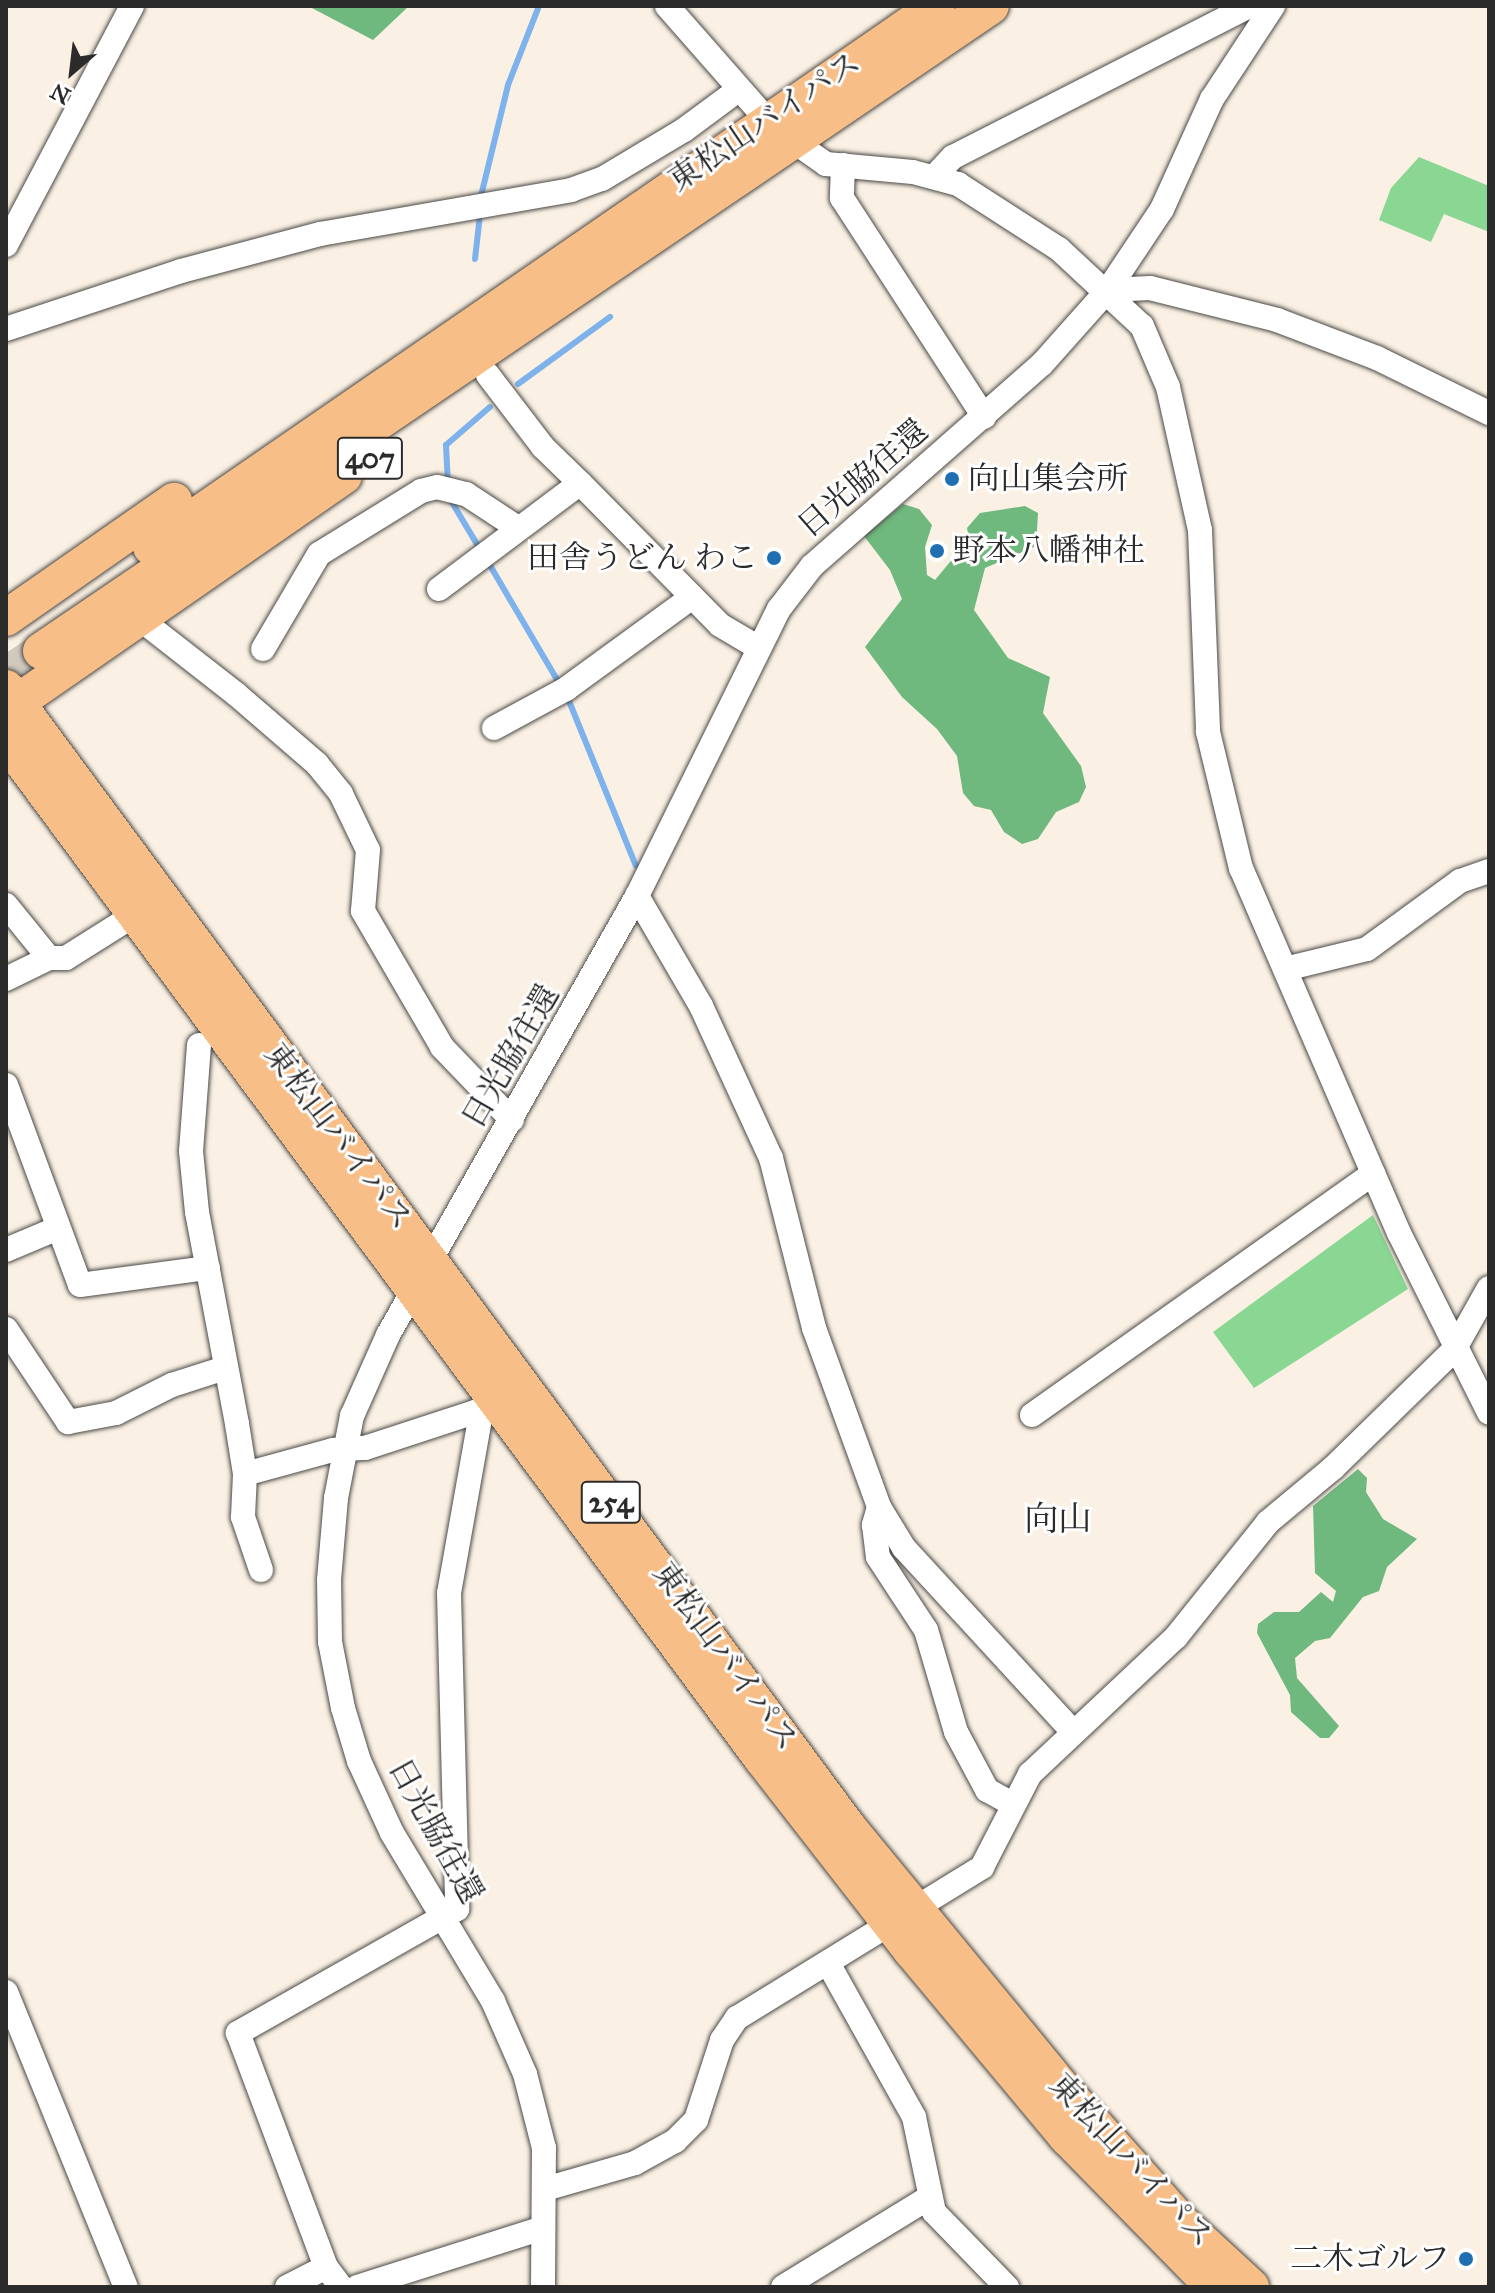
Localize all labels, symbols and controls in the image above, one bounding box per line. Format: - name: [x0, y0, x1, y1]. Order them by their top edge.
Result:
- north arrow: [32, 32, 112, 112]
- street label: 東松山バイパス: [661, 43, 869, 201]
- text: N: [46, 77, 75, 110]
- street label: 日光脇往還: [790, 412, 936, 546]
- road number: 407: [336, 432, 404, 484]
- place label: 向山集会所: [968, 460, 1128, 498]
- marker: 向山集会所: [943, 470, 961, 488]
- place label: 野本八幡神社: [953, 532, 1145, 570]
- place label: 田舎うどん わこ: [527, 539, 758, 577]
- marker: 野本八幡神社: [928, 542, 946, 560]
- marker: 田舎うどん わこ: [765, 549, 783, 567]
- street label: 日光脇往還: [454, 978, 568, 1136]
- street label: 東松山バイパス: [255, 1036, 421, 1238]
- road number: 254: [579, 1476, 643, 1528]
- district label: 向山: [1024, 1499, 1092, 1539]
- street label: 東松山バイパス: [644, 1555, 806, 1759]
- street label: 日光脇往還: [379, 1752, 491, 1910]
- street label: 東松山バイパス: [1041, 2066, 1221, 2256]
- place label: 二木ゴルフ: [1290, 2240, 1450, 2278]
- marker: 二木ゴルフ: [1457, 2250, 1475, 2268]

